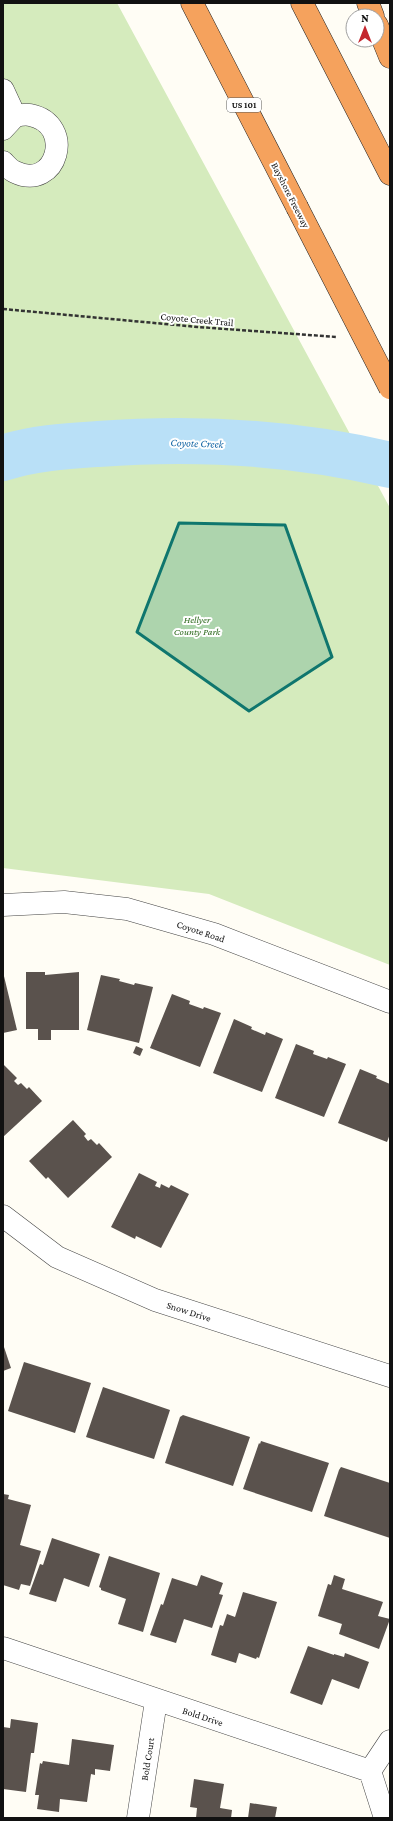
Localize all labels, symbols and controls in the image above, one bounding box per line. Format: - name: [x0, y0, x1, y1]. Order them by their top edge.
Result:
- north arrow: [345, 8, 385, 48]
- text: N: [361, 12, 369, 24]
- road number: US 101: [227, 98, 261, 112]
- street label: Bayshore Freeway: [269, 161, 312, 230]
- street label: Coyote Creek Trail: [160, 311, 234, 328]
- water label: Coyote Creek: [170, 436, 225, 451]
- park label: Hellyer County Park: [174, 614, 221, 637]
- street label: Coyote Road: [175, 919, 227, 945]
- street label: Snow Drive: [165, 1299, 213, 1324]
- street label: Bold Drive: [181, 1705, 225, 1728]
- street label: Bold Court: [139, 1736, 156, 1781]

